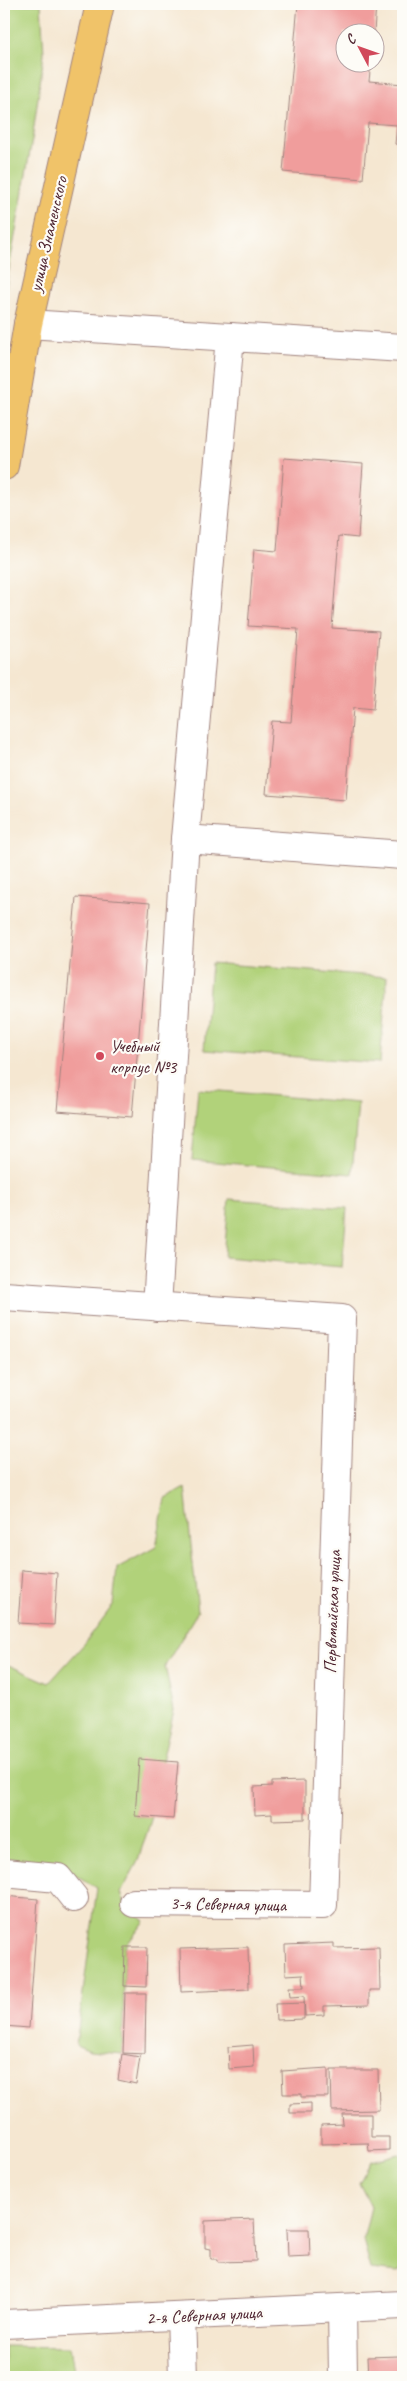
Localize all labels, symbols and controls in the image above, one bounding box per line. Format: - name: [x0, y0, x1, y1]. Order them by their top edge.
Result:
- north arrow: [334, 22, 384, 72]
- text: С: [342, 30, 361, 48]
- street label: улица Знаменского: [24, 173, 72, 295]
- place label: Учебный корпус №3: [110, 1035, 178, 1078]
- marker: Учебный корпус №3: [94, 1050, 106, 1062]
- street label: Первомайская улица: [319, 1548, 345, 1674]
- street label: 3-я Северная улица: [170, 1892, 288, 1916]
- street label: 2-я Северная улица: [145, 2301, 264, 2329]

